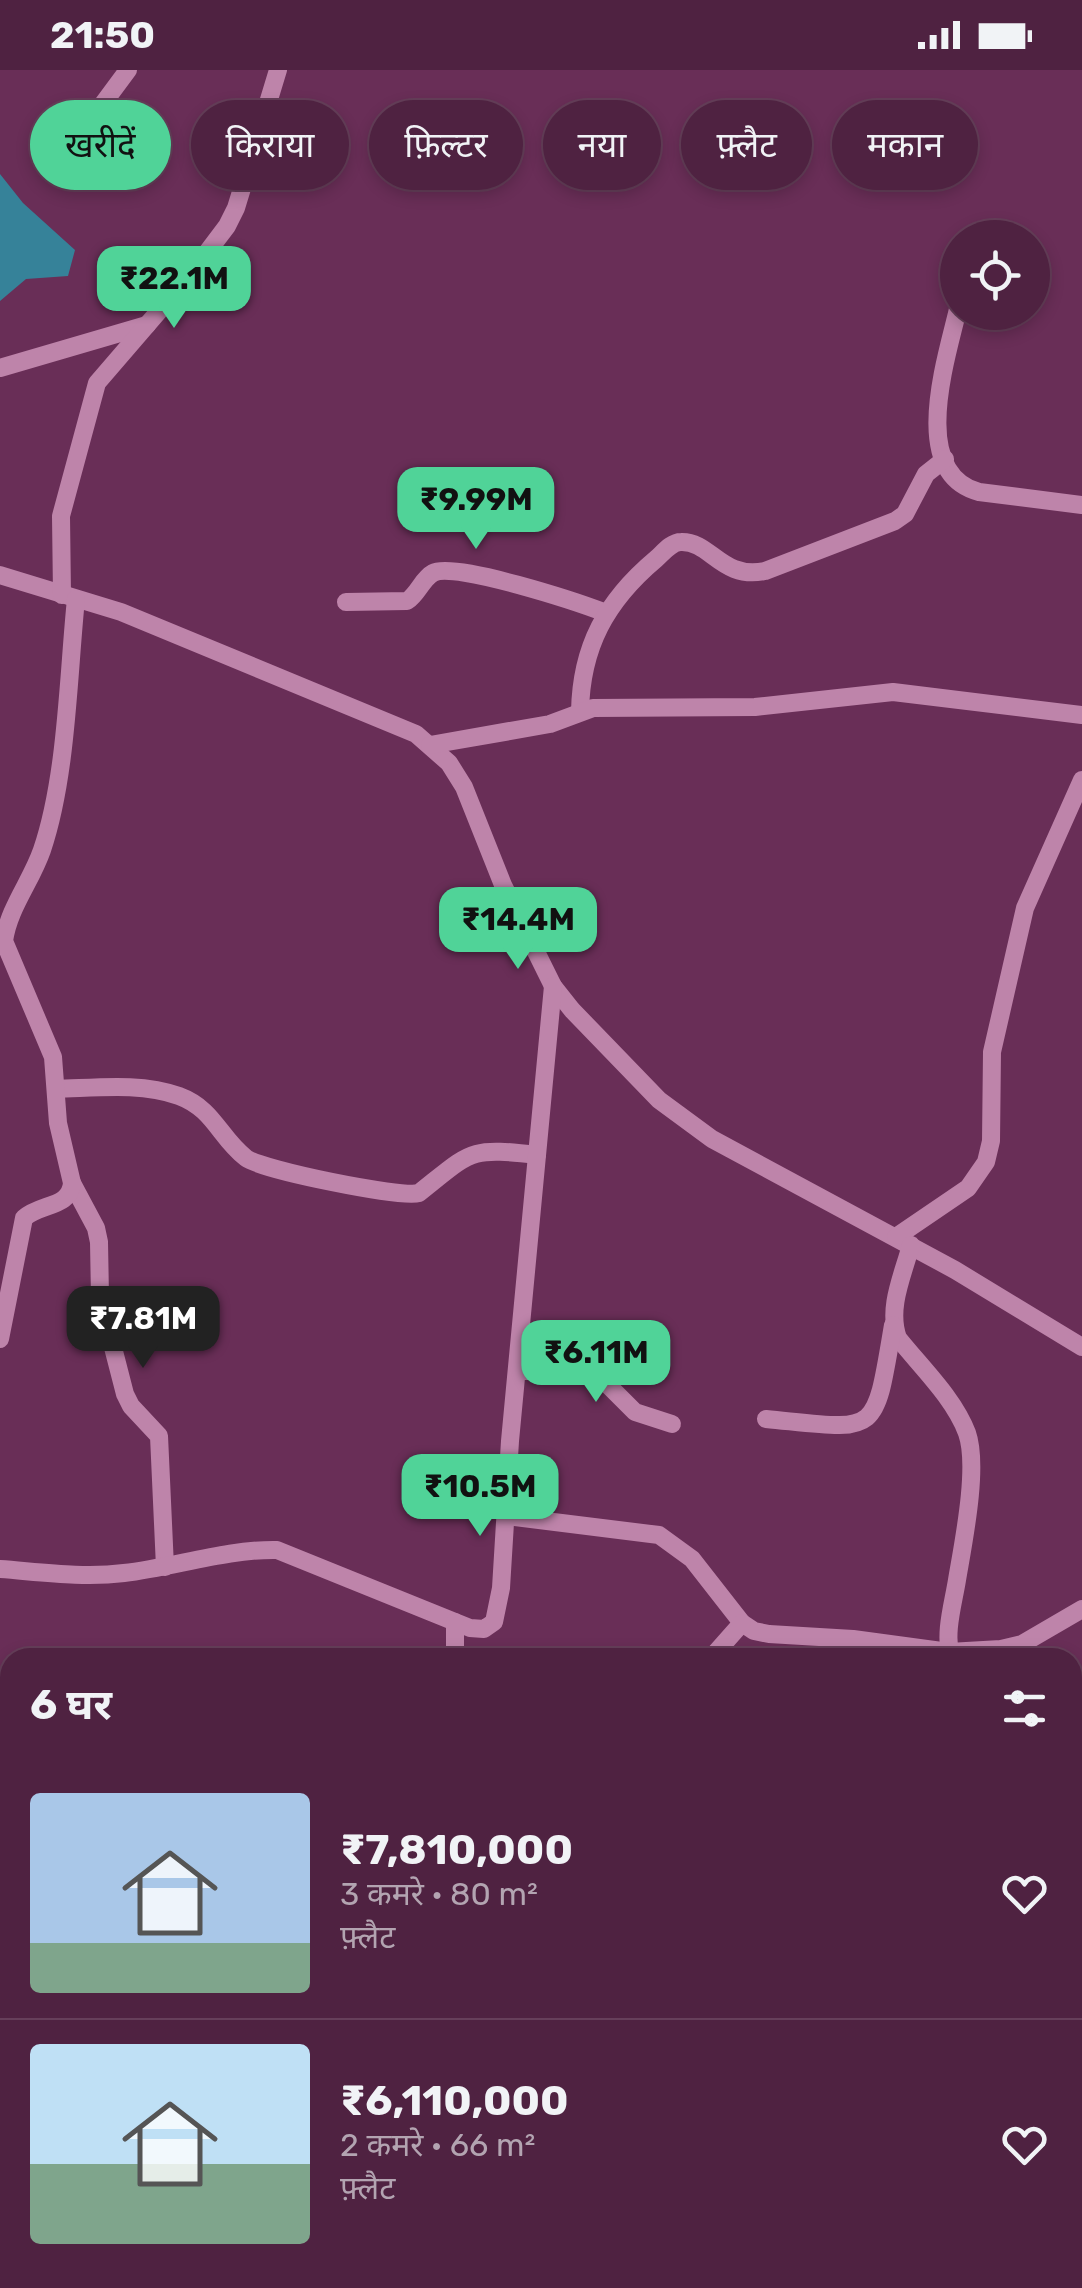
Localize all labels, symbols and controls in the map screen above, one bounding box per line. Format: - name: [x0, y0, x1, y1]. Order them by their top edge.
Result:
- text: 21:50: [50, 12, 155, 58]
- chip: खरीदें: [30, 100, 171, 190]
- chip: किराया: [191, 100, 349, 190]
- chip: फ़िल्टर: [369, 100, 523, 190]
- chip: नया: [543, 100, 661, 190]
- chip: फ़्लैट: [681, 100, 812, 190]
- chip: मकान: [832, 100, 978, 190]
- map controls: [940, 220, 1050, 330]
- button: locate: [940, 220, 1050, 330]
- pin: ₹22.1M: [93, 246, 255, 331]
- text: ₹22.1M: [119, 259, 229, 297]
- pin: ₹9.99M: [395, 467, 557, 552]
- text: ₹9.99M: [419, 480, 533, 518]
- pin: ₹14.4M: [437, 887, 599, 972]
- text: ₹14.4M: [461, 900, 575, 938]
- pin: ₹7.81M: [62, 1286, 224, 1371]
- text: ₹7.81M: [89, 1299, 197, 1337]
- pin: ₹6.11M: [515, 1320, 677, 1405]
- text: ₹6.11M: [543, 1333, 649, 1371]
- pin: ₹10.5M: [399, 1454, 561, 1539]
- text: ₹10.5M: [424, 1467, 536, 1505]
- text: 6 घर: [30, 1680, 112, 1730]
- icon: filters: [997, 1681, 1052, 1736]
- text: ₹7,810,000: [340, 1825, 573, 1875]
- icon: home: [110, 1833, 230, 1953]
- icon: heart: [997, 1866, 1052, 1921]
- text: 3 कमरे · 80 m²: [340, 1875, 538, 1913]
- text: फ़्लैट: [340, 1918, 395, 1956]
- text: ₹6,110,000: [340, 2076, 569, 2126]
- icon: home: [110, 2084, 230, 2204]
- icon: heart: [997, 2117, 1052, 2172]
- text: 2 कमरे · 66 m²: [340, 2126, 535, 2164]
- text: फ़्लैट: [340, 2169, 395, 2207]

